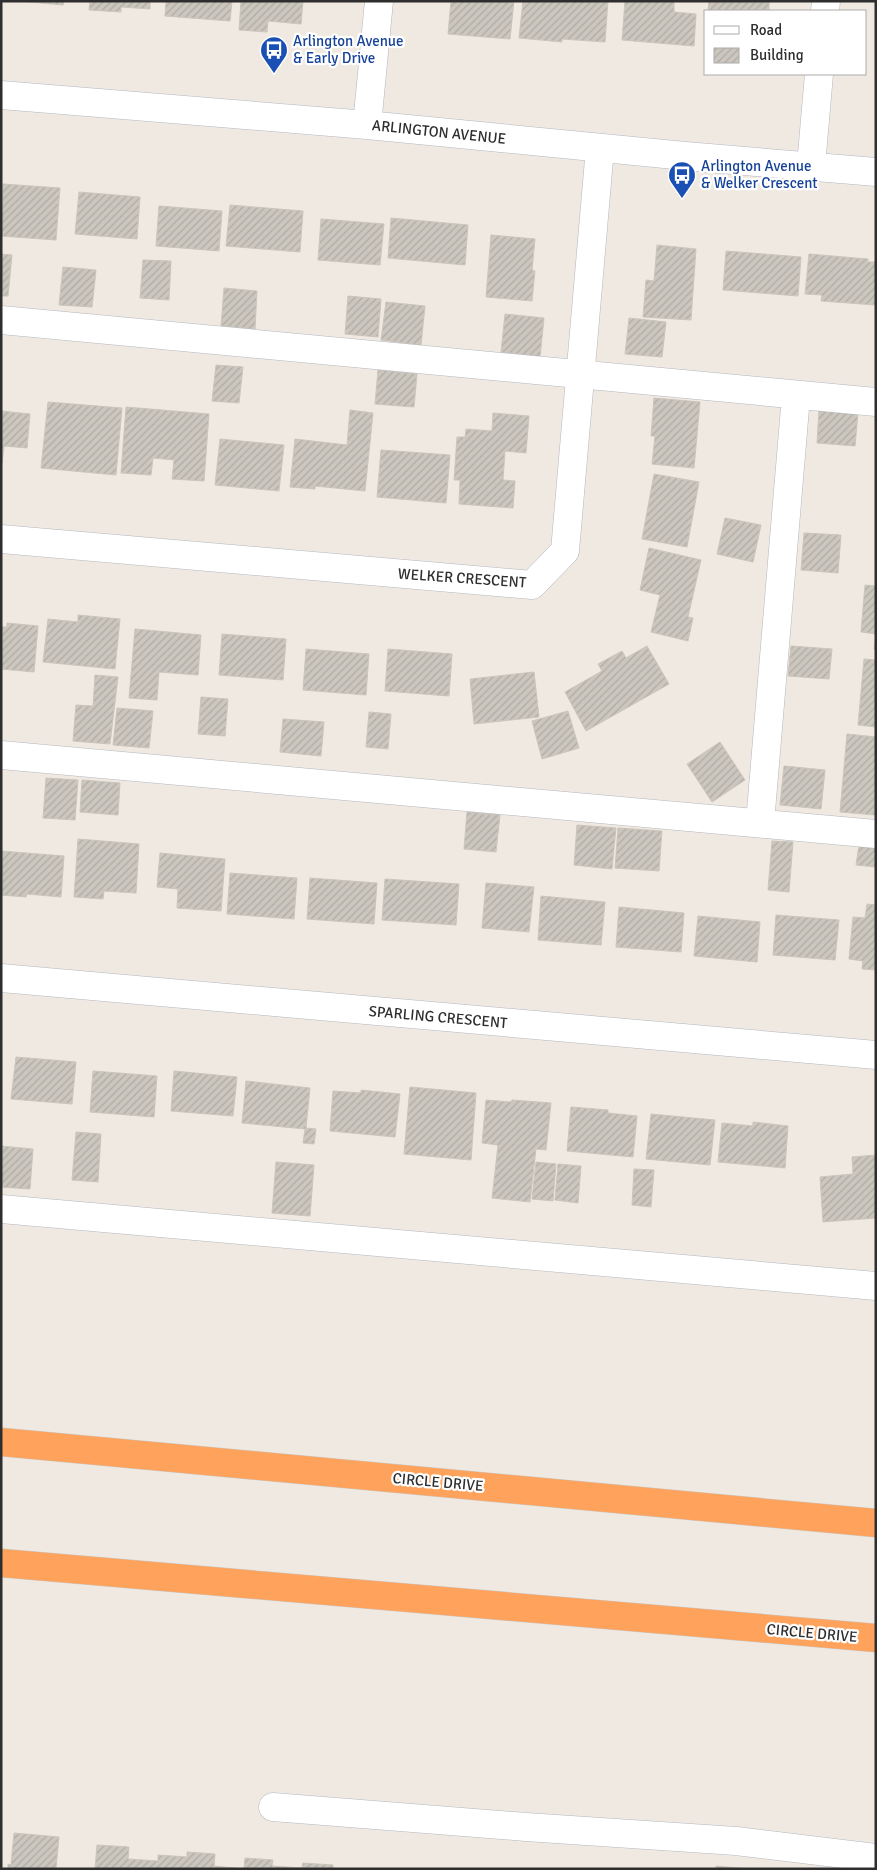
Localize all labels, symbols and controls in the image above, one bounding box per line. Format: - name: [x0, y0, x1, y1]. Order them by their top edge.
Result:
- legend: [704, 10, 867, 75]
- text: Road: [750, 21, 782, 39]
- place label: Arlington Avenue & Early Drive: [293, 32, 404, 67]
- bus stop icon: Arlington Avenue & Early Drive: [259, 35, 289, 74]
- text: Building: [750, 46, 804, 64]
- street label: ARLINGTON AVENUE: [371, 116, 507, 148]
- place label: Arlington Avenue & Welker Crescent: [701, 157, 818, 192]
- bus stop icon: Arlington Avenue & Welker Crescent: [667, 160, 697, 199]
- street label: WELKER CRESCENT: [397, 565, 527, 592]
- street label: SPARLING CRESCENT: [368, 1002, 509, 1032]
- street label: CIRCLE DRIVE: [392, 1469, 484, 1495]
- street label: CIRCLE DRIVE: [766, 1620, 858, 1646]

